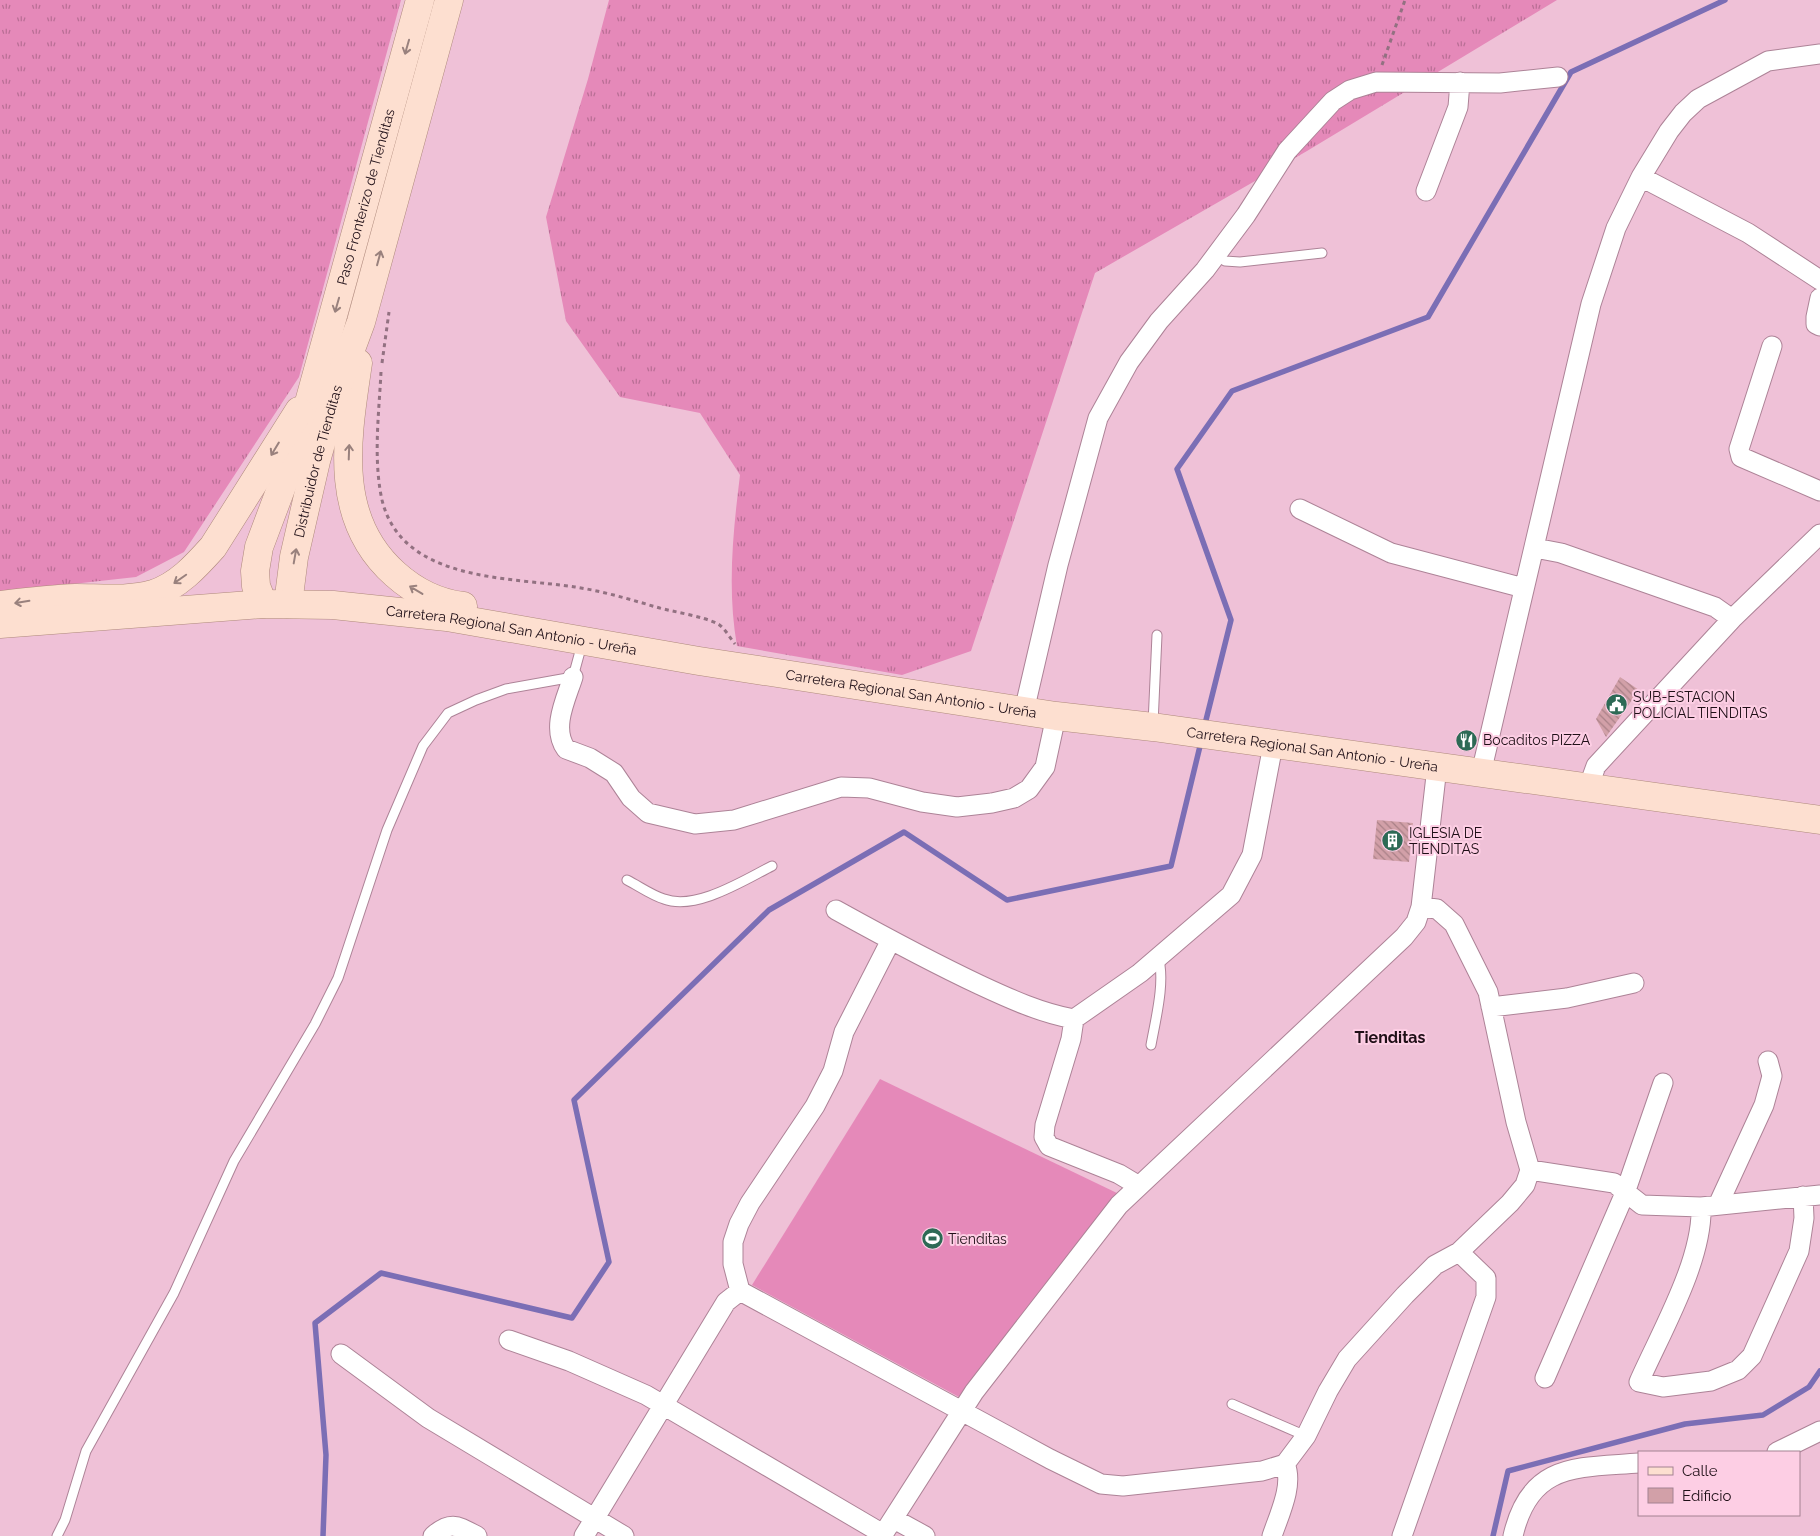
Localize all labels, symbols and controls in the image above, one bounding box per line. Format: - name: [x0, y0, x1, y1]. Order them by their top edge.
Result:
- one-way arrow: [401, 39, 411, 55]
- street label: Paso Fronterizo de Tienditas: [334, 107, 398, 287]
- one-way arrow: [375, 250, 384, 266]
- one-way arrow: [332, 297, 341, 313]
- street label: Distribuidor de Tienditas: [291, 383, 345, 539]
- one-way arrow: [269, 441, 279, 455]
- one-way arrow: [344, 444, 353, 460]
- one-way arrow: [290, 548, 300, 564]
- one-way arrow: [173, 574, 187, 584]
- one-way arrow: [410, 584, 424, 594]
- one-way arrow: [14, 597, 30, 607]
- street label: Carretera Regional San Antonio - Ureña: [385, 603, 638, 658]
- street label: Carretera Regional San Antonio - Ureña: [785, 666, 1038, 721]
- place label: SUB-ESTACION POLICIAL TIENDITAS: [1633, 689, 1768, 721]
- public building icon: SUB-ESTACION POLICIAL TIENDITAS: [1605, 693, 1629, 717]
- street label: Carretera Regional San Antonio - Ureña: [1186, 724, 1439, 775]
- restaurant icon: Bocaditos PIZZA: [1455, 728, 1479, 752]
- place label: Bocaditos PIZZA: [1483, 732, 1591, 748]
- place label: IGLESIA DE TIENDITAS: [1409, 825, 1482, 857]
- building icon: IGLESIA DE TIENDITAS: [1381, 829, 1405, 853]
- district label: Tienditas: [1355, 1028, 1426, 1047]
- sports icon: Tienditas: [920, 1227, 944, 1251]
- place label: Tienditas: [948, 1231, 1007, 1247]
- legend: [1638, 1451, 1800, 1516]
- text: Calle: [1682, 1462, 1718, 1480]
- text: Edificio: [1682, 1487, 1732, 1505]

